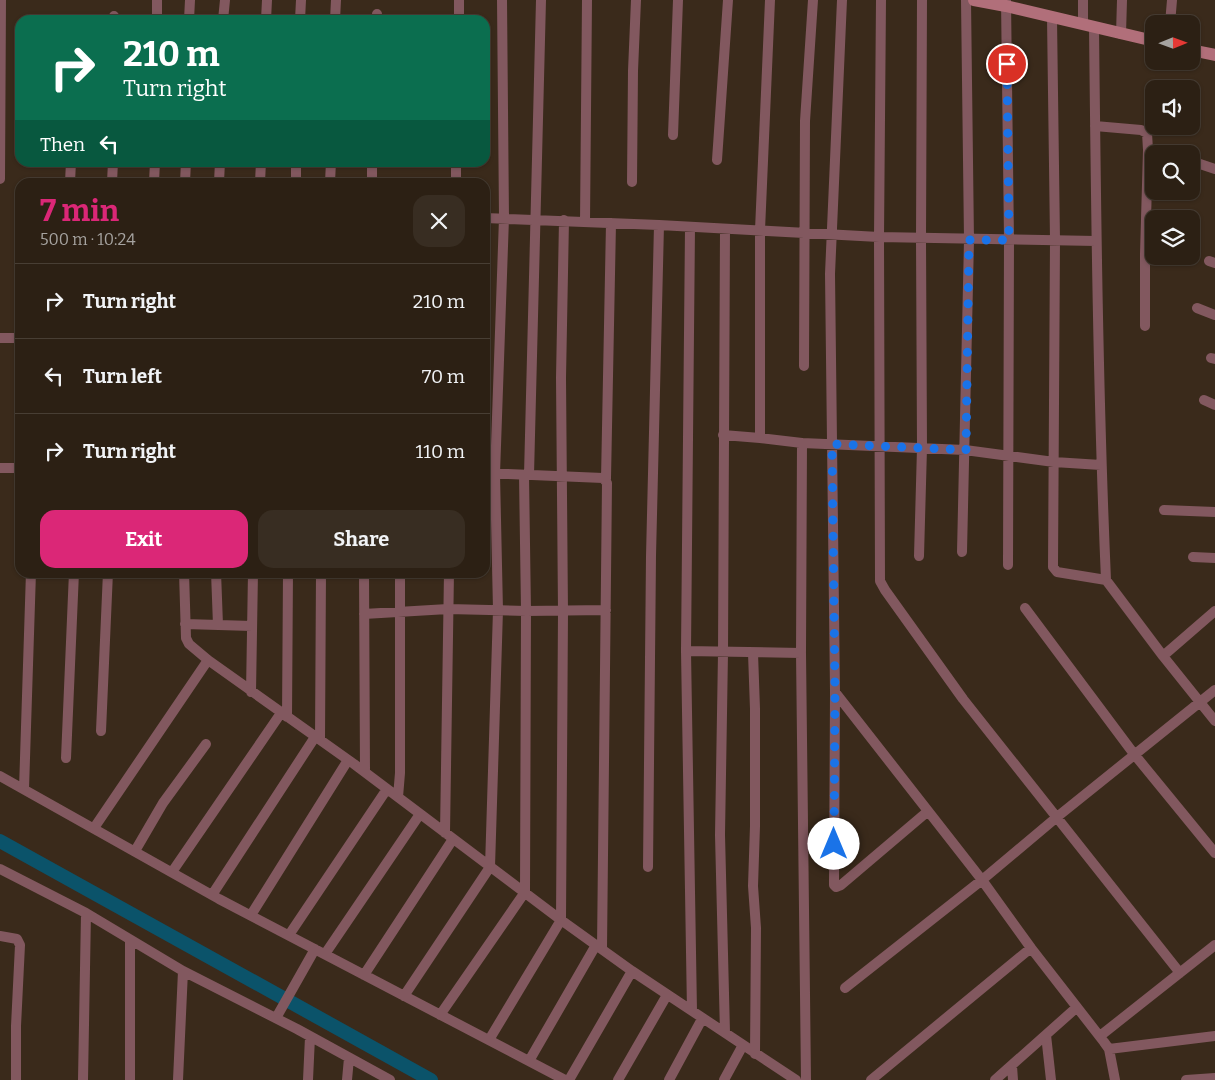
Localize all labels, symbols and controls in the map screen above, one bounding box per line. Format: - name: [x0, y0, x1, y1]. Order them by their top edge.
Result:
- north arrow: [1145, 15, 1200, 70]
- map controls: [1145, 15, 1200, 265]
- text: 210 m: [123, 33, 220, 75]
- icon: right: [40, 35, 105, 100]
- pin: [986, 43, 1028, 85]
- icon: arrive: [993, 50, 1021, 78]
- text: Turn right: [123, 75, 226, 102]
- button: sound: [1145, 80, 1200, 135]
- icon: left: [95, 130, 123, 158]
- text: Then: [40, 133, 85, 156]
- button: search: [1145, 145, 1200, 200]
- text: 7 min: [40, 193, 119, 229]
- button: close: [413, 195, 465, 247]
- button: layers: [1145, 210, 1200, 265]
- text: 500 m · 10:24: [40, 230, 135, 249]
- icon: right: [40, 287, 68, 315]
- text: Turn right: [83, 290, 176, 313]
- text: 210 m: [413, 290, 465, 313]
- icon: left: [40, 362, 68, 390]
- text: Turn left: [83, 365, 162, 388]
- text: 70 m: [422, 365, 465, 388]
- icon: right: [40, 437, 68, 465]
- text: Turn right: [83, 440, 176, 463]
- text: 110 m: [415, 440, 465, 463]
- button: Exit: [40, 510, 248, 568]
- button: Share: [258, 510, 465, 568]
- position arrow: [807, 817, 859, 869]

